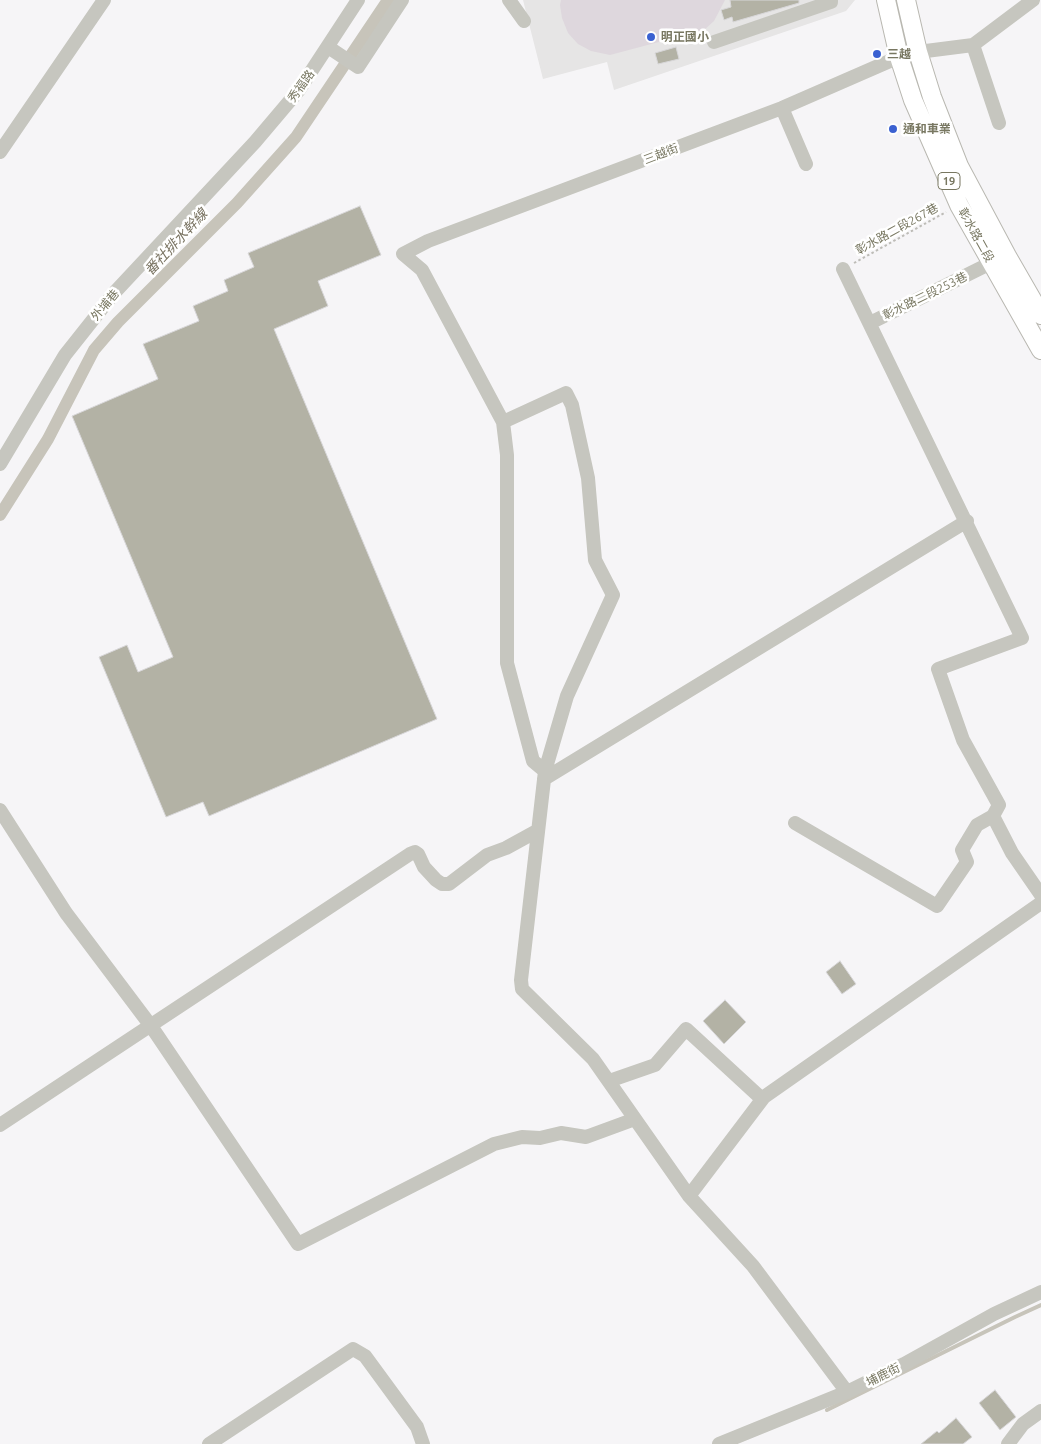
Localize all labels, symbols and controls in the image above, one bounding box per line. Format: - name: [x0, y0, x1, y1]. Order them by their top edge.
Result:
- place label: 明正國小: [661, 30, 709, 44]
- marker: 明正國小: [645, 31, 657, 43]
- place label: 三越: [887, 47, 911, 61]
- marker: 三越: [871, 48, 883, 60]
- street label: 秀福路: [285, 67, 317, 105]
- place label: 通和車業: [903, 122, 951, 136]
- marker: 通和車業: [887, 123, 899, 135]
- street label: 三越街: [642, 141, 680, 167]
- road number: 19: [938, 172, 960, 190]
- street label: 彰水路二段267巷: [853, 200, 941, 258]
- street label: 彰水路二段: [955, 205, 997, 265]
- water label: 番社排水幹線: [141, 206, 211, 278]
- street label: 彰水路二段253巷: [880, 269, 970, 323]
- street label: 外埔巷: [88, 287, 122, 323]
- street label: 埔鹿街: [864, 1360, 902, 1390]

